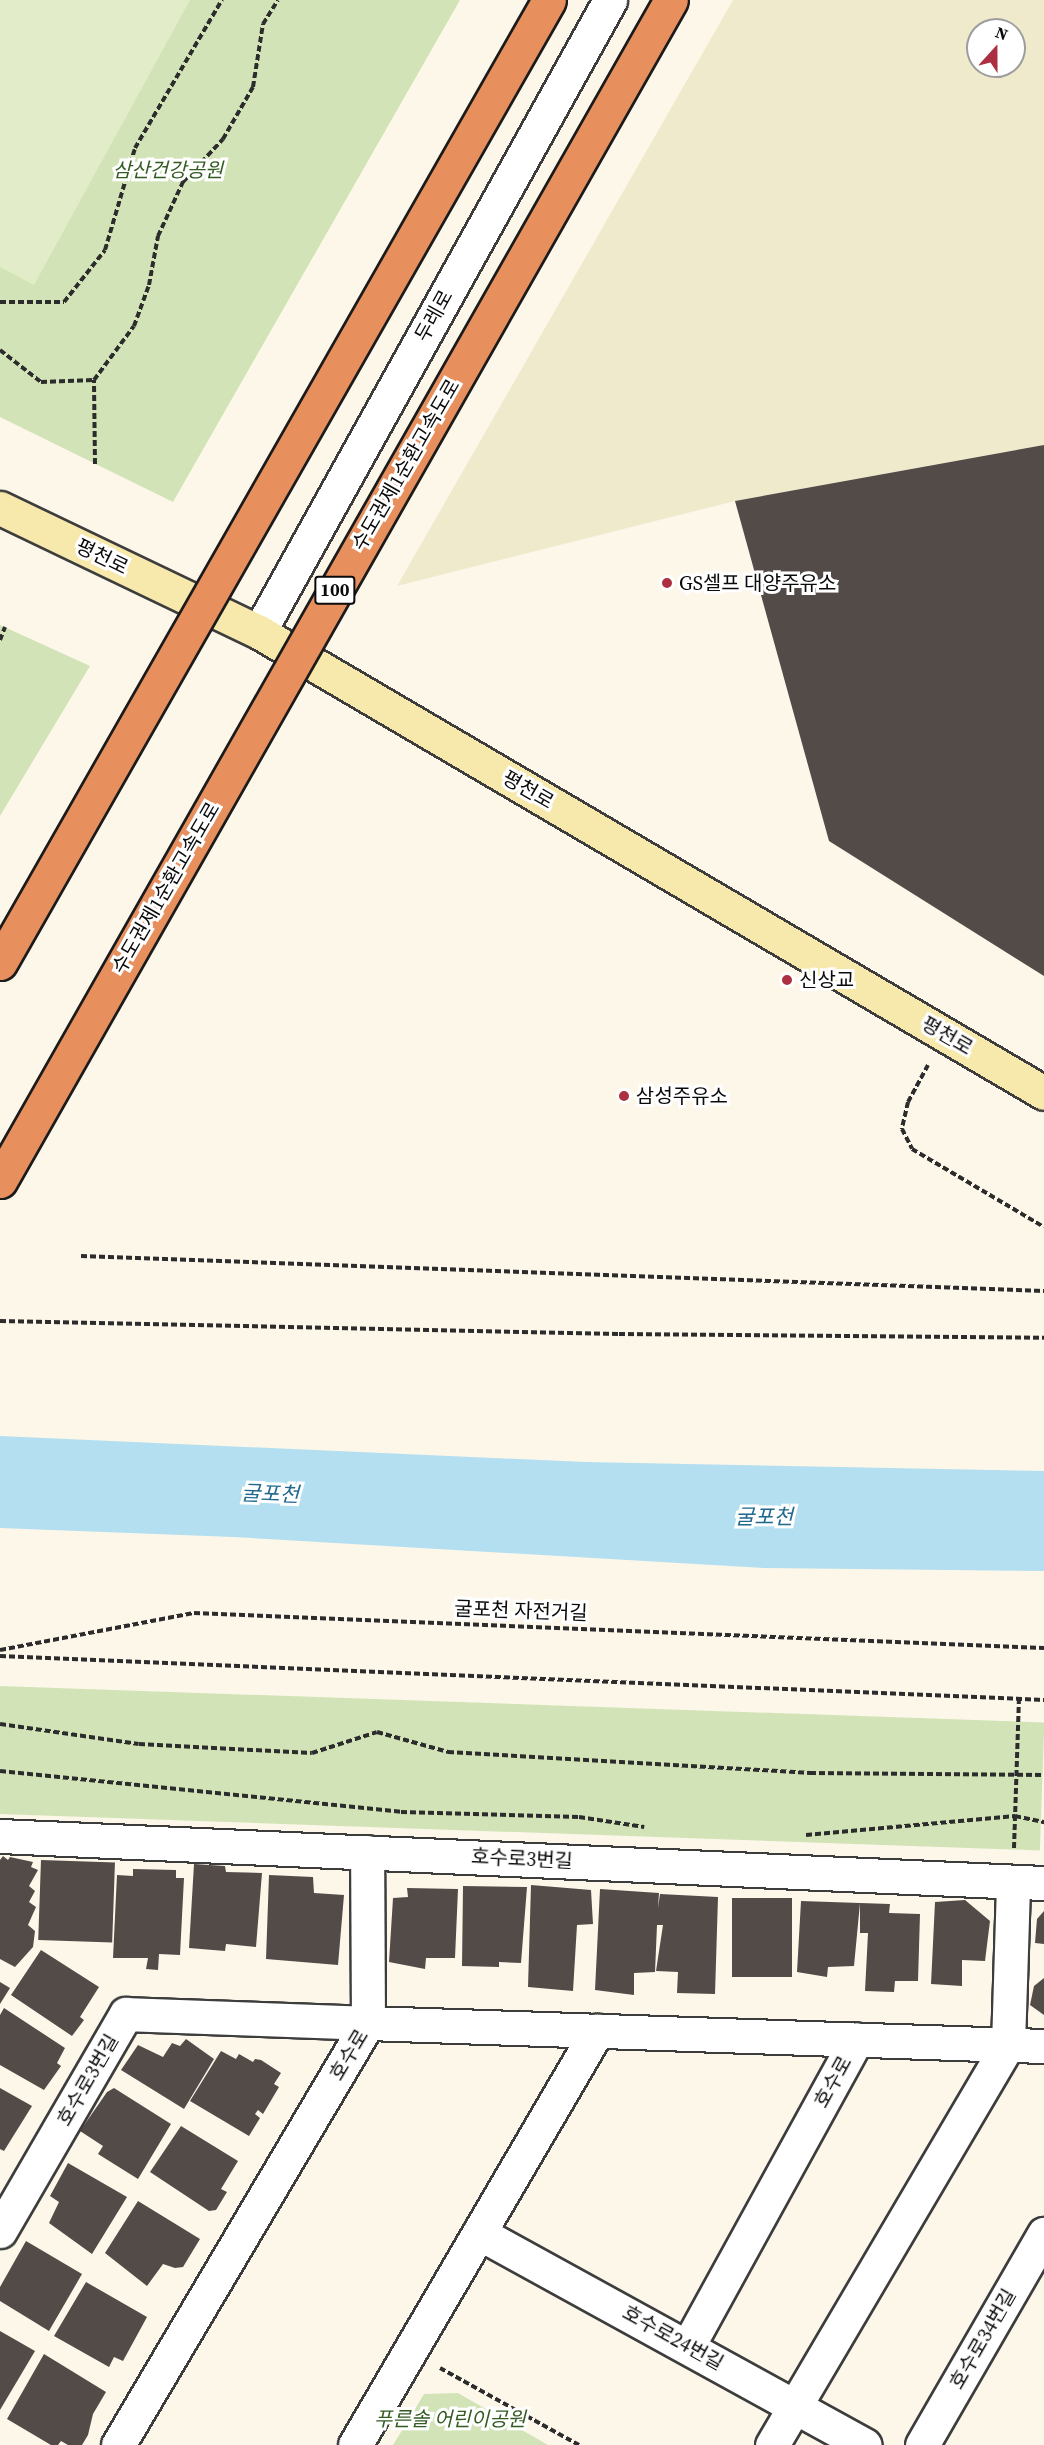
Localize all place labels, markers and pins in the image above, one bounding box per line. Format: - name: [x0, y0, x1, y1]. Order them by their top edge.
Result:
- place label: GS셀프 대양주유소: [679, 571, 836, 595]
- marker: GS셀프 대양주유소: [660, 576, 674, 590]
- place label: 신상교: [799, 968, 854, 992]
- marker: 신상교: [780, 973, 794, 987]
- place label: 삼성주유소: [636, 1084, 728, 1108]
- marker: 삼성주유소: [617, 1089, 631, 1103]

